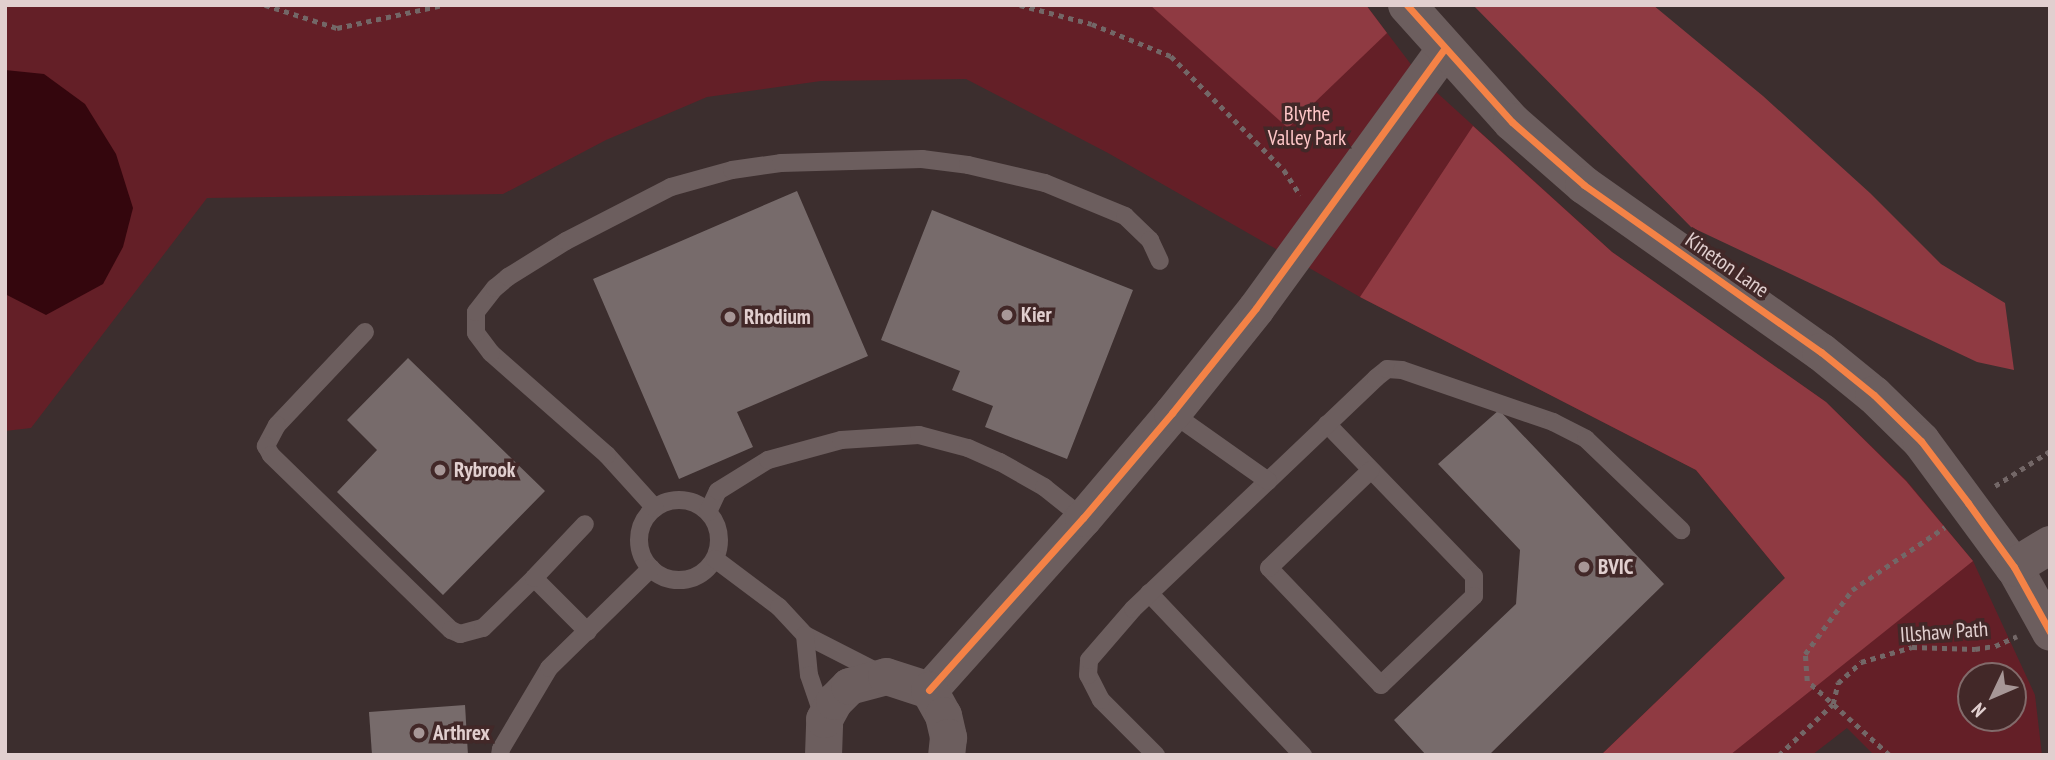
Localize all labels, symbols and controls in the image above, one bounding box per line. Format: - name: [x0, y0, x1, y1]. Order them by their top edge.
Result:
- park label: Blythe Valley Park: [1268, 101, 1346, 151]
- street label: Kineton Lane: [1681, 227, 1773, 303]
- place label: Kier: [1021, 302, 1052, 328]
- place label: Rhodium: [744, 304, 811, 330]
- marker: Kier: [999, 307, 1015, 323]
- marker: Rhodium: [722, 309, 738, 325]
- place label: Rybrook: [454, 457, 515, 483]
- marker: Rybrook: [432, 462, 448, 478]
- place label: BVIC: [1598, 554, 1633, 580]
- marker: BVIC: [1576, 559, 1592, 575]
- street label: Illshaw Path: [1899, 616, 1989, 648]
- north arrow: [1957, 662, 2027, 732]
- text: N: [1966, 698, 1991, 722]
- place label: Arthrex: [433, 720, 490, 746]
- marker: Arthrex: [411, 725, 427, 741]

